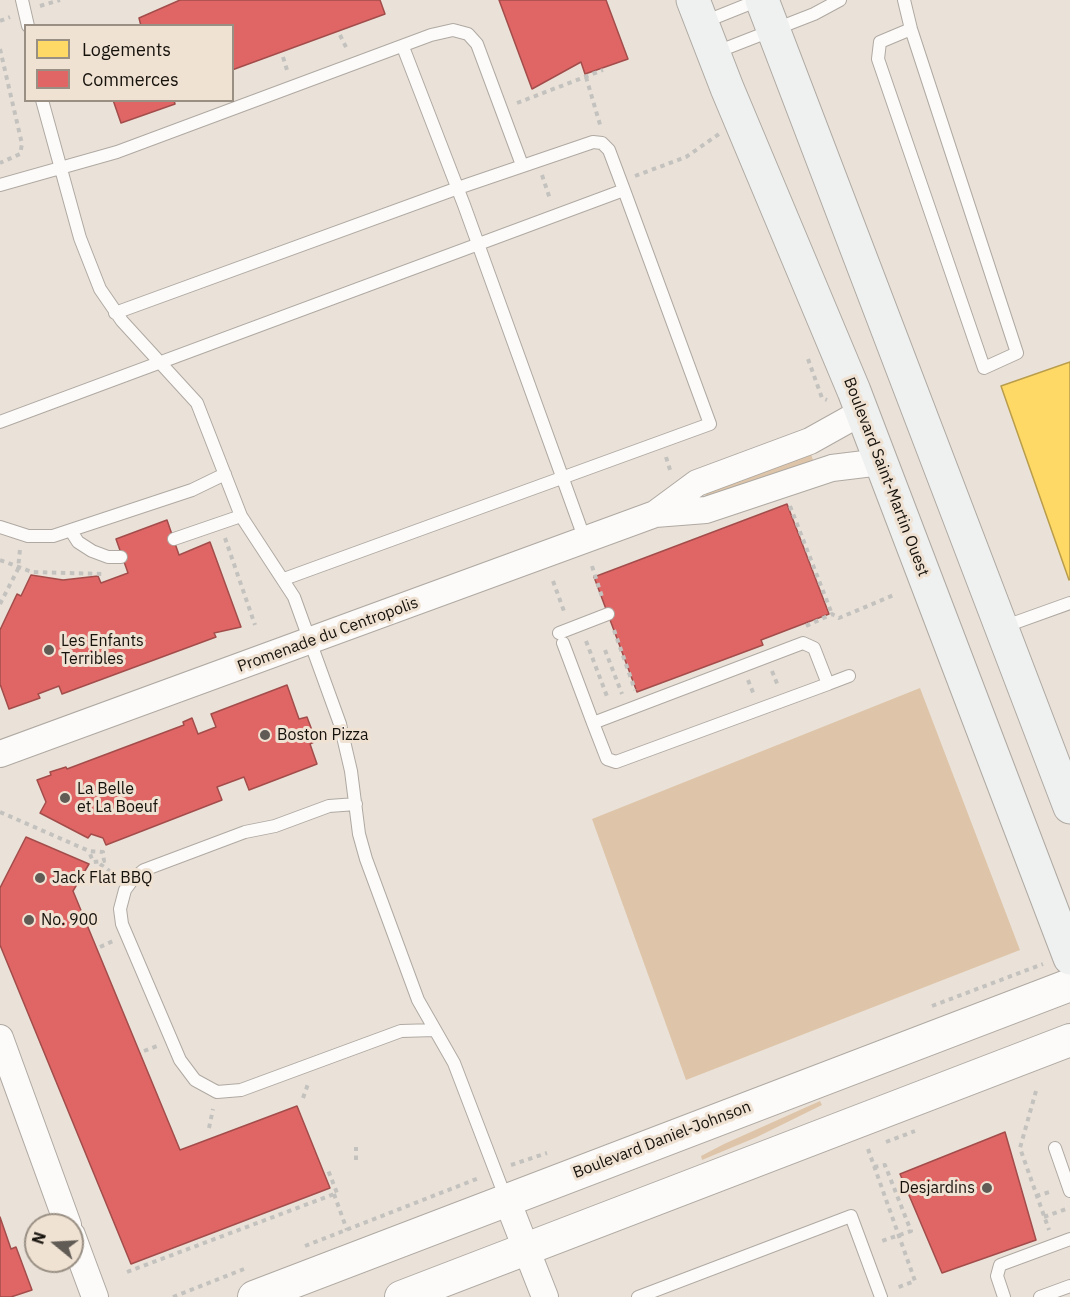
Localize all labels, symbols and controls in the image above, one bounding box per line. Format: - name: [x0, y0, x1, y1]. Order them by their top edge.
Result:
- legend: [24, 24, 234, 102]
- text: Logements: [82, 38, 171, 61]
- text: Commerces: [82, 68, 179, 91]
- street label: Boulevard Saint-Martin Ouest: [839, 375, 933, 579]
- street label: Promenade du Centropolis: [235, 593, 421, 677]
- place label: Les Enfants Terribles: [61, 631, 144, 669]
- marker: Les Enfants Terribles: [42, 643, 56, 657]
- place label: Boston Pizza: [277, 725, 369, 745]
- marker: Boston Pizza: [258, 728, 272, 742]
- place label: La Belle et La Boeuf: [77, 779, 158, 817]
- marker: La Belle et La Boeuf: [58, 791, 72, 805]
- place label: Jack Flat BBQ: [52, 868, 152, 888]
- marker: Jack Flat BBQ: [33, 871, 47, 885]
- place label: No. 900: [41, 910, 98, 930]
- marker: No. 900: [22, 913, 36, 927]
- street label: Boulevard Daniel-Johnson: [570, 1097, 754, 1183]
- place label: Desjardins: [899, 1178, 975, 1198]
- marker: Desjardins: [980, 1181, 994, 1195]
- north arrow: [24, 1213, 84, 1273]
- text: N: [27, 1229, 50, 1247]

